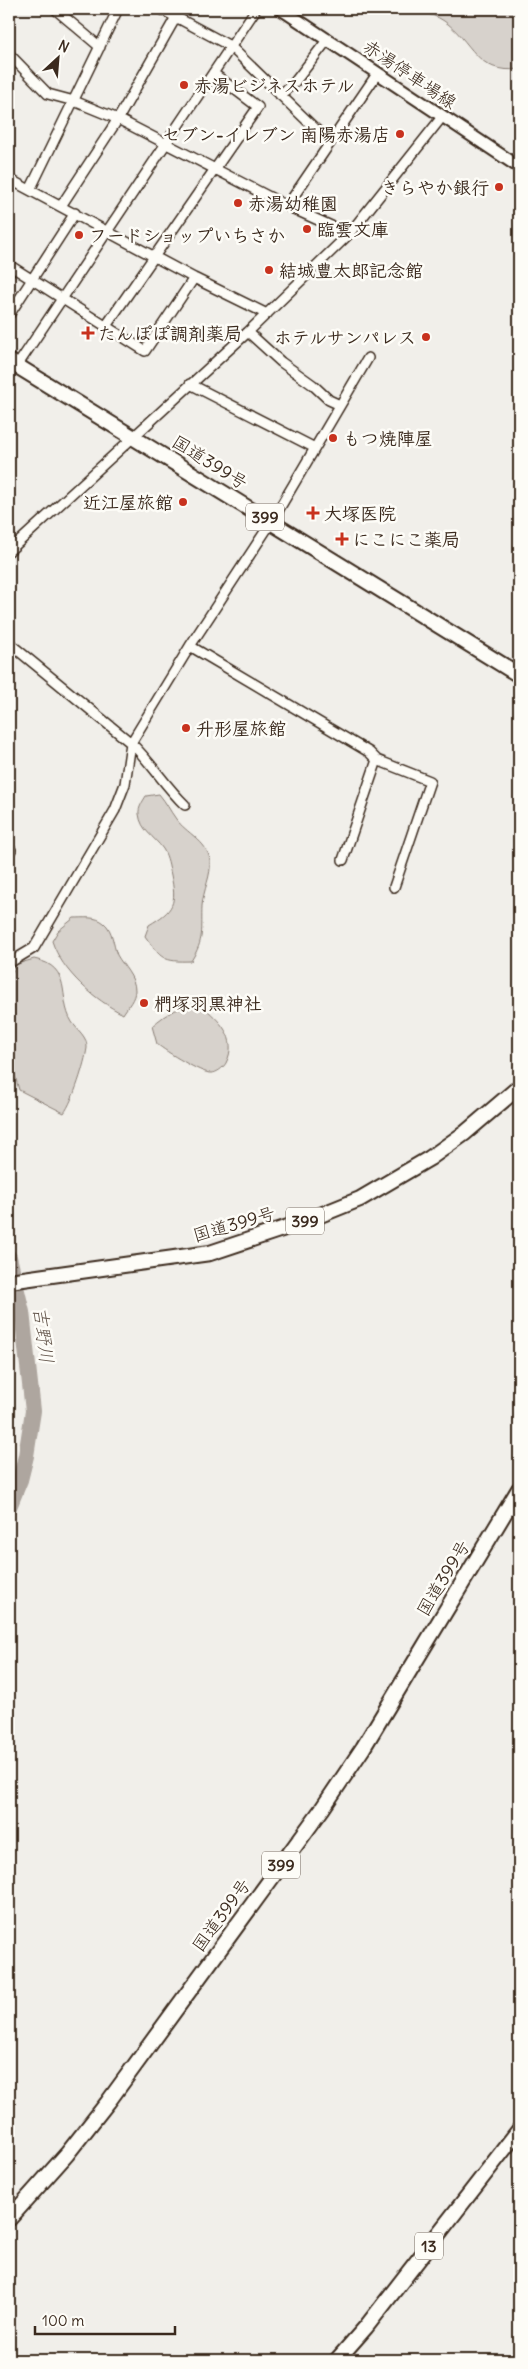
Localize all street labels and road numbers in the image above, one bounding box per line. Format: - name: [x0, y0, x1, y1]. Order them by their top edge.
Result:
- street label: 赤湯停車場線: [359, 34, 461, 114]
- street label: 国道399号: [168, 430, 252, 494]
- road number: 399: [246, 504, 284, 530]
- street label: 国道399号: [190, 1201, 278, 1247]
- road number: 399: [286, 1208, 324, 1234]
- street label: 国道399号: [411, 1536, 475, 1620]
- road number: 399: [262, 1852, 300, 1878]
- street label: 国道399号: [187, 1874, 255, 1956]
- road number: 13: [415, 2232, 443, 2260]

